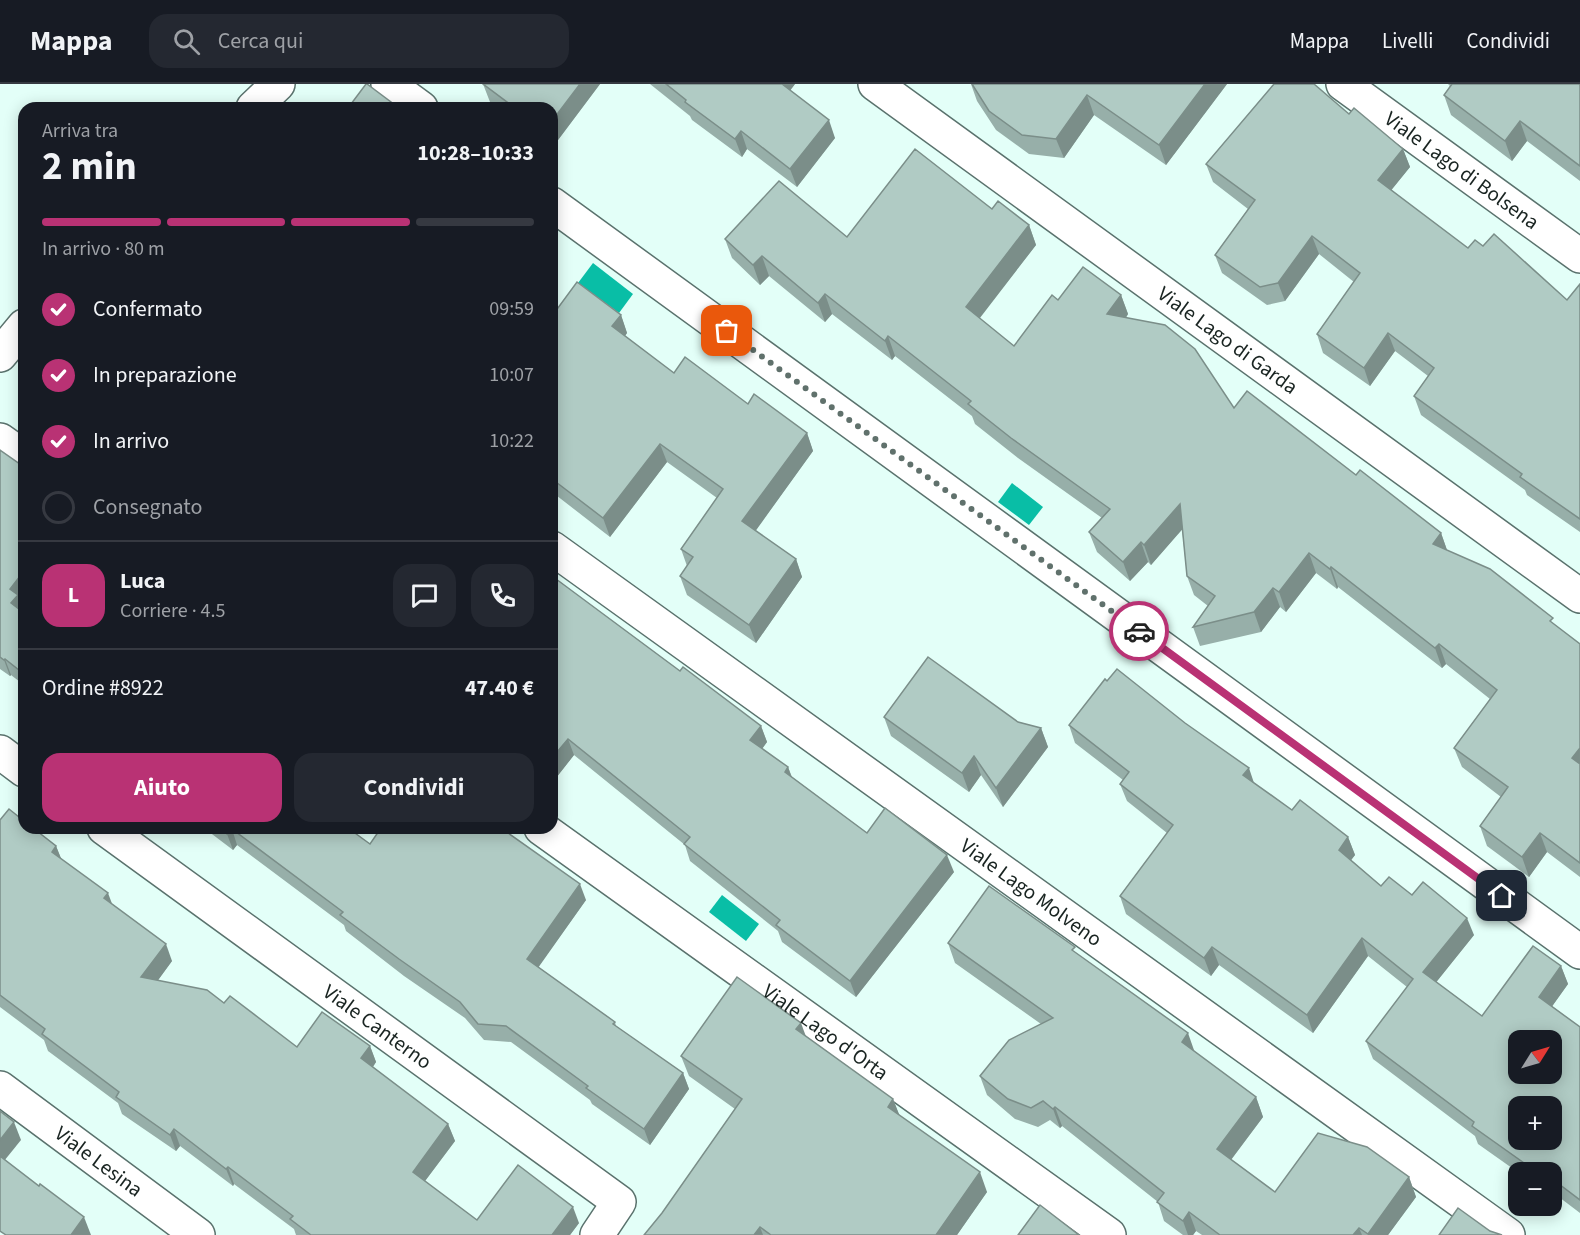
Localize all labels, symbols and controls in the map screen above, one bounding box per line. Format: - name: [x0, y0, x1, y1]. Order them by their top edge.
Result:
- search box: [149, 14, 569, 68]
- text: Mappa: [30, 21, 113, 61]
- icon: search: [170, 25, 203, 58]
- text: Cerca qui: [218, 25, 303, 57]
- text: Mappa: [1290, 26, 1349, 56]
- text: Livelli: [1382, 26, 1434, 56]
- text: Condividi: [1467, 26, 1550, 56]
- street label: Viale Lago di Bolsena: [1378, 104, 1546, 237]
- text: Arriva tra: [42, 117, 118, 145]
- text: 10:28–10:33: [417, 137, 534, 169]
- text: 2 min: [42, 139, 137, 195]
- text: In arrivo · 80 m: [42, 235, 165, 263]
- street label: Viale Lago di Garda: [1151, 279, 1304, 401]
- icon: check: [42, 293, 75, 326]
- text: Confermato: [93, 293, 202, 325]
- text: 09:59: [489, 295, 534, 323]
- pin: [701, 305, 752, 356]
- icon: bag: [710, 314, 743, 347]
- icon: check: [42, 359, 75, 392]
- text: In preparazione: [93, 359, 237, 391]
- text: 10:07: [489, 361, 534, 389]
- icon: check: [42, 425, 75, 458]
- text: In arrivo: [93, 425, 169, 457]
- text: 10:22: [489, 427, 534, 455]
- text: Consegnato: [93, 491, 202, 523]
- button: chat: [393, 564, 456, 627]
- button: phone: [471, 564, 534, 627]
- text: Luca: [120, 565, 165, 597]
- text: L: [68, 579, 79, 611]
- text: Corriere · 4.5: [120, 597, 225, 625]
- courier: [1109, 601, 1169, 661]
- icon: car: [1123, 615, 1156, 648]
- text: Ordine #8922: [42, 672, 164, 704]
- text: 47.40 €: [465, 672, 534, 704]
- button: Aiuto: [42, 753, 282, 822]
- button: Condividi: [294, 753, 534, 822]
- street label: Viale Lago Molveno: [954, 831, 1108, 954]
- pin: [1476, 870, 1527, 921]
- icon: home: [1485, 879, 1518, 912]
- street label: Viale Lago d'Orta: [756, 976, 895, 1087]
- street label: Viale Canterno: [317, 977, 438, 1076]
- north arrow: [1508, 1030, 1562, 1084]
- map controls: [1508, 1030, 1562, 1216]
- button: +: [1508, 1096, 1562, 1150]
- street label: Viale Lesina: [48, 1119, 149, 1204]
- button: −: [1508, 1162, 1562, 1216]

